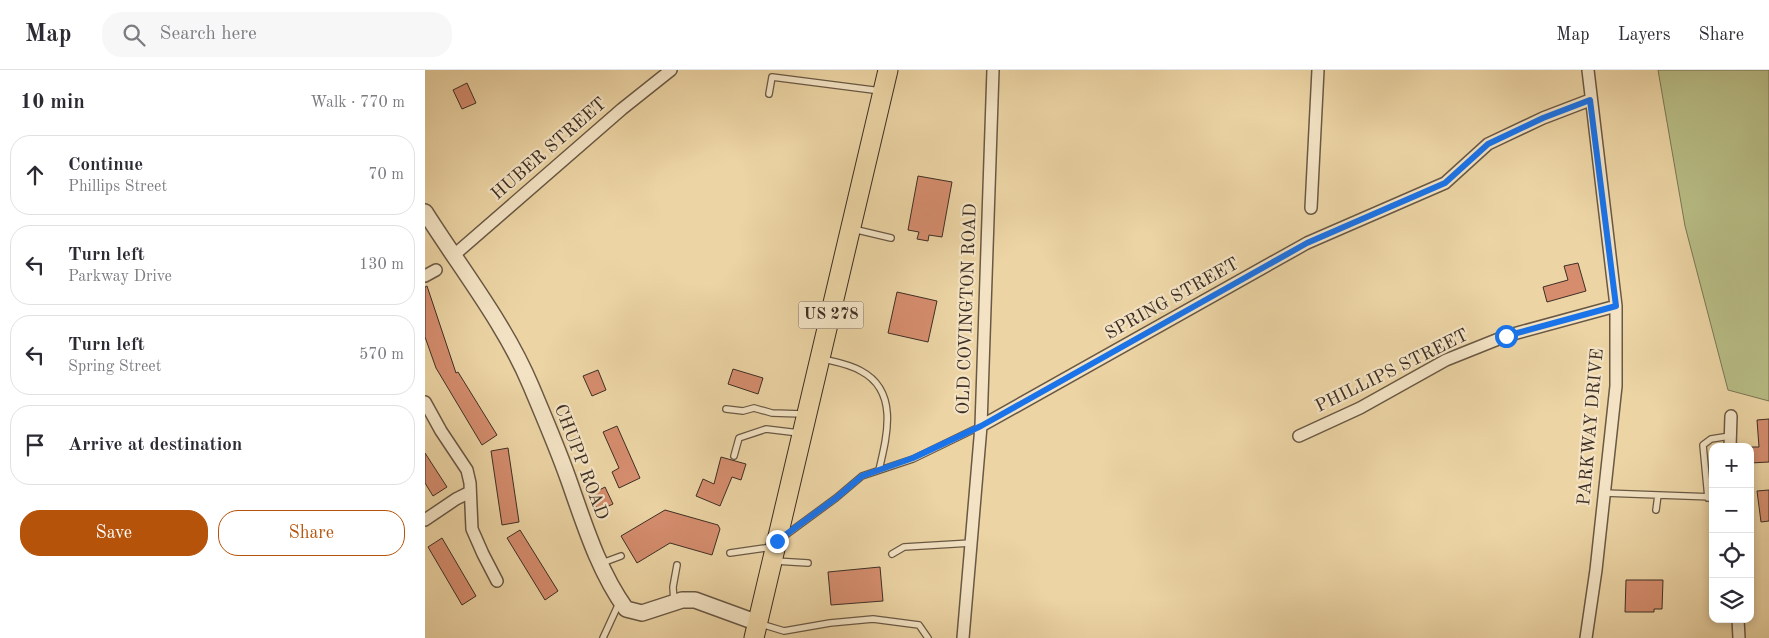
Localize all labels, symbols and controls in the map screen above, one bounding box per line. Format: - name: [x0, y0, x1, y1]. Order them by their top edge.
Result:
- search box: [102, 12, 452, 57]
- icon: search: [120, 21, 148, 49]
- text: Map: [25, 23, 72, 47]
- text: Search here: [160, 25, 257, 44]
- text: Map: [1556, 26, 1590, 44]
- text: Layers: [1618, 26, 1670, 44]
- text: Share: [1698, 26, 1744, 44]
- text: 10 min: [20, 92, 85, 113]
- street label: HUBER STREET: [488, 94, 610, 204]
- text: Walk · 770 m: [310, 95, 405, 111]
- text: Continue: [68, 156, 143, 175]
- icon: ahead: [21, 161, 49, 189]
- text: 70 m: [368, 167, 404, 183]
- text: Phillips Street: [68, 179, 167, 195]
- street label: OLD COVINGTON ROAD: [954, 203, 980, 415]
- text: Turn left: [68, 246, 145, 265]
- icon: left: [21, 251, 49, 279]
- street label: SPRING STREET: [1102, 255, 1242, 343]
- text: 130 m: [359, 257, 404, 273]
- text: Parkway Drive: [68, 269, 172, 285]
- road number: US 278: [799, 302, 863, 328]
- route start: [1495, 325, 1518, 348]
- street label: PHILLIPS STREET: [1313, 326, 1471, 416]
- text: Turn left: [68, 336, 145, 355]
- icon: left: [21, 341, 49, 369]
- text: 570 m: [359, 347, 404, 363]
- street label: PARKWAY DRIVE: [1575, 348, 1607, 506]
- text: Spring Street: [68, 359, 161, 375]
- street label: CHUPP ROAD: [551, 402, 611, 522]
- icon: arrive: [21, 431, 49, 459]
- text: Arrive at destination: [68, 436, 242, 455]
- map controls: [1709, 443, 1754, 623]
- button: +: [1709, 443, 1754, 488]
- button: −: [1709, 488, 1754, 533]
- button: Save: [20, 510, 208, 556]
- button: Share: [218, 510, 405, 556]
- route end: [766, 530, 789, 553]
- button: locate: [1709, 533, 1754, 578]
- button: layers: [1709, 578, 1754, 623]

